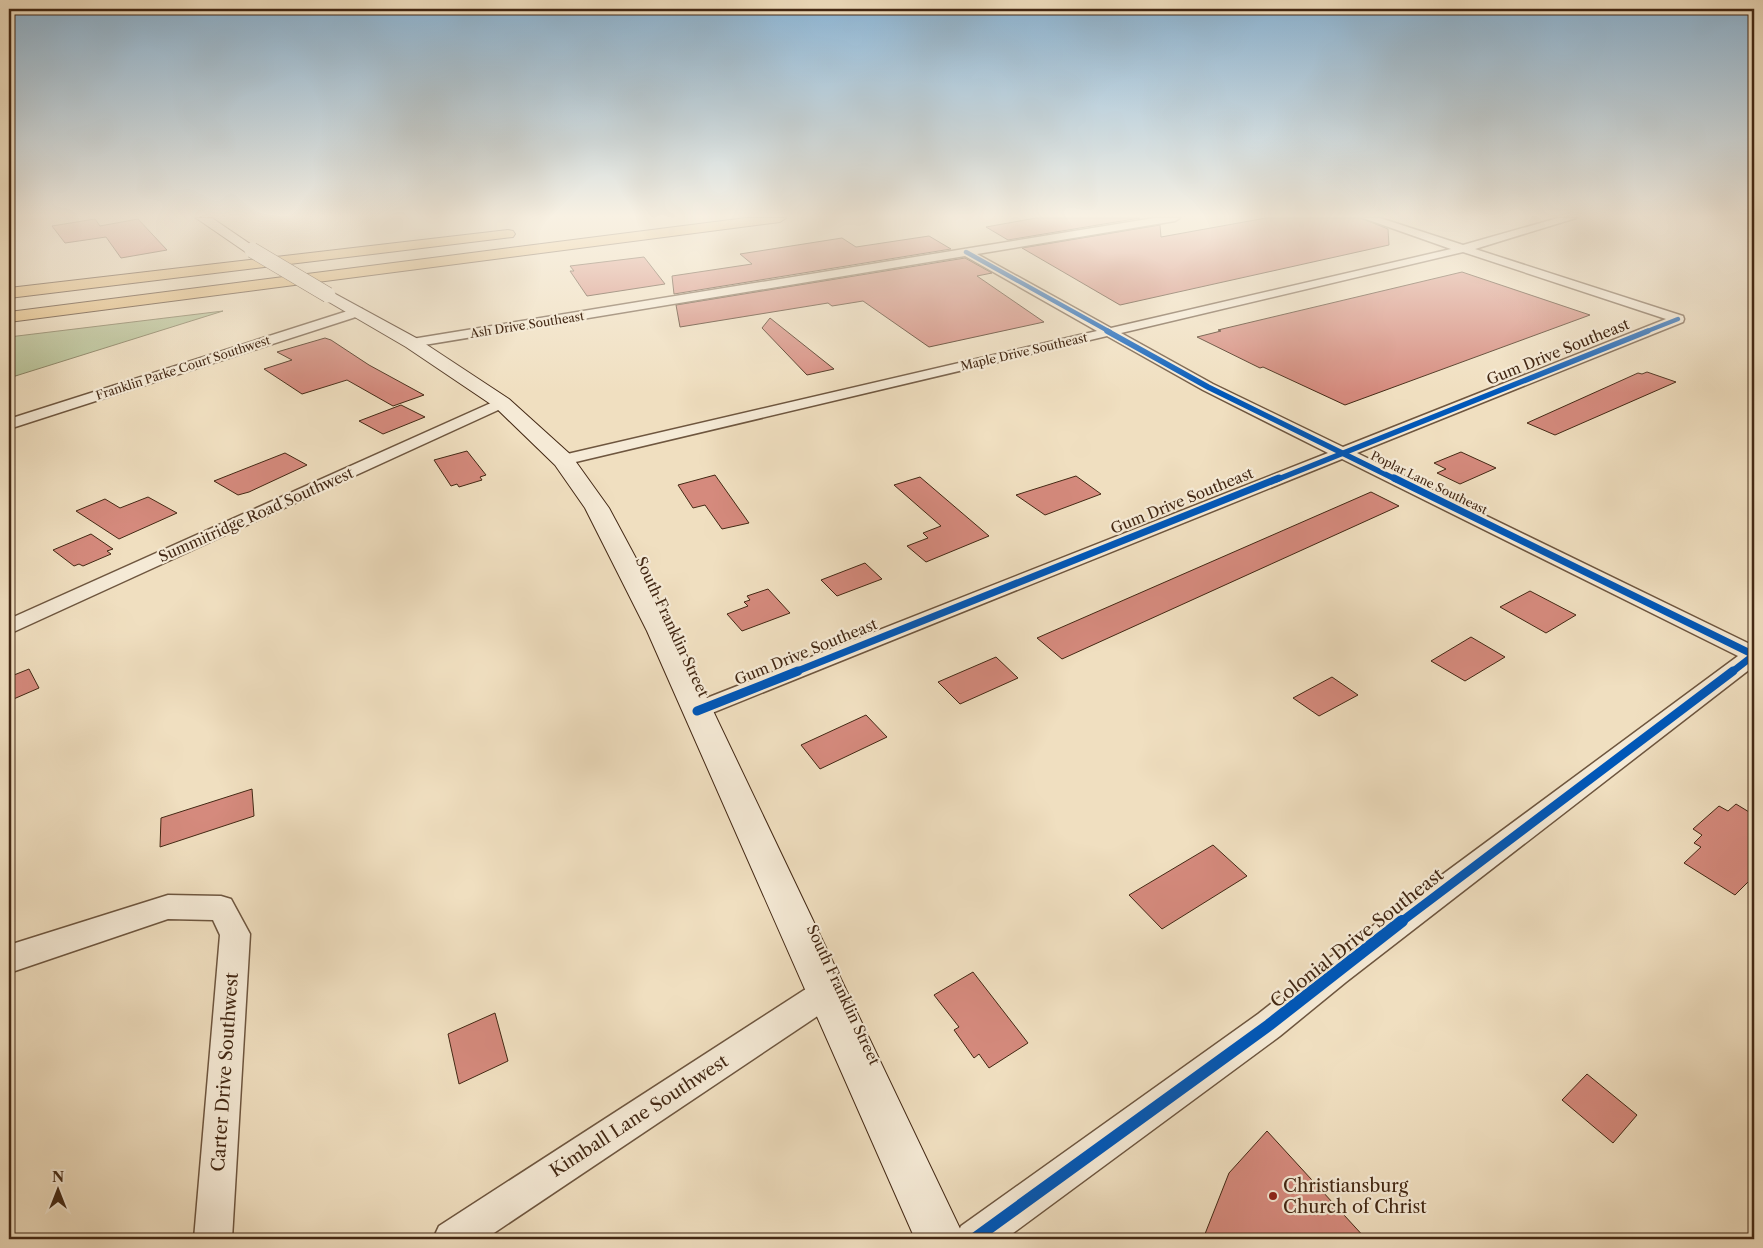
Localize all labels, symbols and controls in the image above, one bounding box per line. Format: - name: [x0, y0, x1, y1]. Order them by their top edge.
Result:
- street label: Ash Drive Southeast: [468, 308, 586, 341]
- street label: Gum Drive Southeast: [1484, 314, 1633, 389]
- street label: Maple Drive Southeast: [959, 329, 1090, 373]
- street label: Franklin Parke Court Southwest: [94, 332, 273, 403]
- street label: Poplar Lane Southeast: [1368, 448, 1491, 518]
- street label: Summitridge Road Southwest: [155, 463, 357, 566]
- street label: Gum Drive Southeast: [1108, 463, 1257, 538]
- street label: South Franklin Street: [632, 553, 714, 701]
- street label: Gum Drive Southeast: [732, 614, 881, 689]
- street label: Colonial Drive Southeast: [1266, 863, 1448, 1012]
- street label: South Franklin Street: [803, 921, 885, 1069]
- street label: Carter Drive Southwest: [207, 971, 243, 1172]
- street label: Kimball Lane Southwest: [546, 1050, 733, 1182]
- north arrow: [32, 1166, 82, 1216]
- text: N: [52, 1168, 64, 1186]
- place label: Christiansburg Church of Christ: [1283, 1175, 1427, 1218]
- marker: Christiansburg Church of Christ: [1267, 1190, 1279, 1202]

